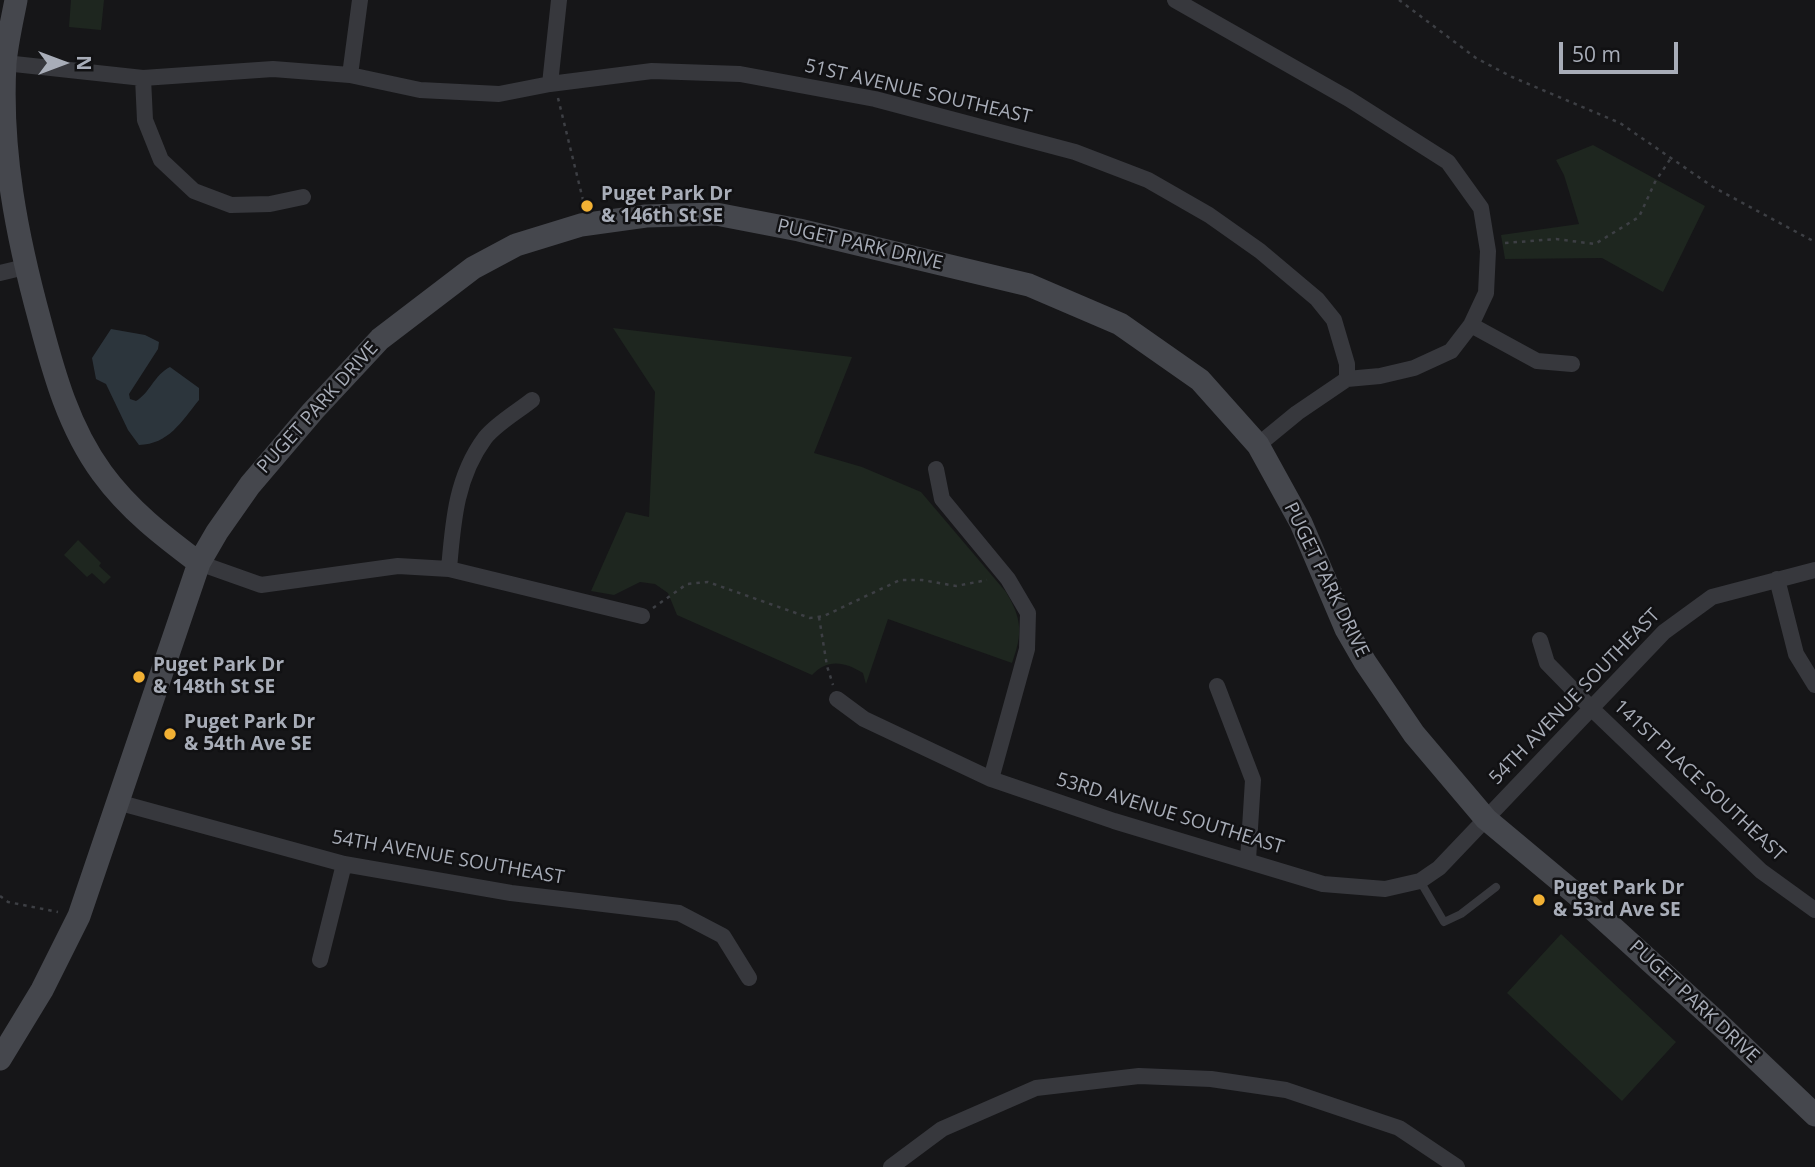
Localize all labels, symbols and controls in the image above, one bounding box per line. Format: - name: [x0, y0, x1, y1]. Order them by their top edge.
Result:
- north arrow: [28, 28, 98, 98]
- scale bar: [1563, 28, 1682, 72]
- text: 50 m: [1572, 40, 1621, 68]
- text: N: [71, 55, 97, 71]
- street label: 51ST AVENUE SOUTHEAST: [802, 55, 1034, 129]
- place label: Puget Park Dr & 146th St SE: [601, 184, 732, 228]
- marker: Puget Park Dr & 146th St SE: [579, 198, 595, 214]
- street label: PUGET PARK DRIVE: [775, 215, 945, 275]
- street label: PUGET PARK DRIVE: [253, 337, 383, 479]
- street label: PUGET PARK DRIVE: [1279, 499, 1373, 661]
- street label: 54TH AVENUE SOUTHEAST: [1485, 604, 1665, 790]
- place label: Puget Park Dr & 148th St SE: [153, 655, 284, 699]
- marker: Puget Park Dr & 148th St SE: [131, 669, 147, 685]
- street label: 141ST PLACE SOUTHEAST: [1609, 696, 1789, 866]
- place label: Puget Park Dr & 54th Ave SE: [184, 712, 315, 756]
- marker: Puget Park Dr & 54th Ave SE: [162, 726, 178, 742]
- street label: 53RD AVENUE SOUTHEAST: [1053, 768, 1287, 860]
- street label: 54TH AVENUE SOUTHEAST: [330, 826, 566, 890]
- place label: Puget Park Dr & 53rd Ave SE: [1553, 878, 1684, 922]
- marker: Puget Park Dr & 53rd Ave SE: [1531, 892, 1547, 908]
- street label: PUGET PARK DRIVE: [1624, 936, 1764, 1068]

